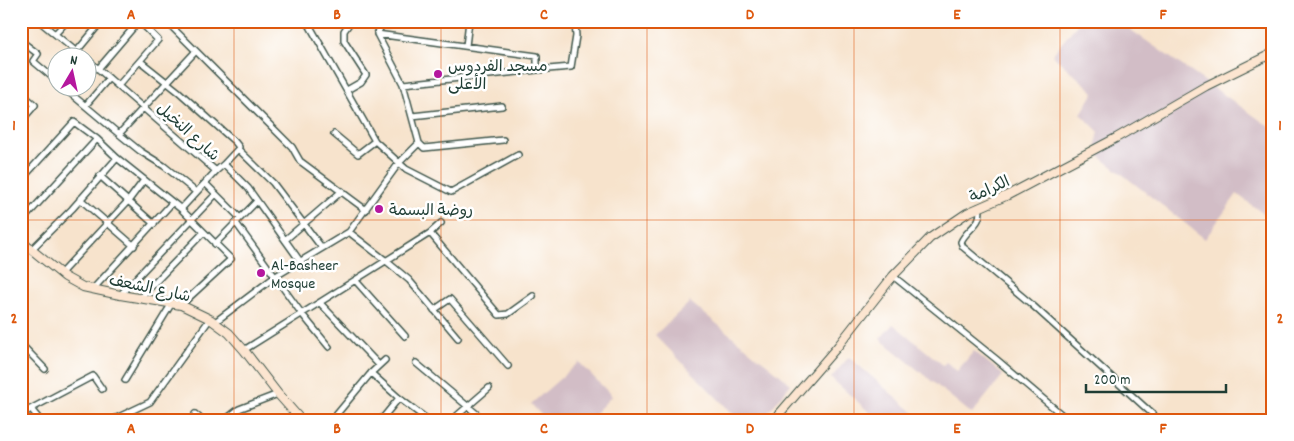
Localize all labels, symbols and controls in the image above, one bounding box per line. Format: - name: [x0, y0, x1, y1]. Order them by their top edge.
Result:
- text: A: [127, 4, 136, 27]
- text: B: [333, 4, 341, 27]
- text: C: [540, 4, 548, 27]
- text: D: [746, 4, 755, 27]
- text: E: [953, 4, 961, 27]
- text: F: [1159, 4, 1167, 27]
- north arrow: [48, 48, 98, 98]
- text: N: [69, 51, 79, 72]
- place label: مسجد الفردوس الأعلى: [448, 56, 548, 97]
- marker: مسجد الفردوس الأعلى: [432, 68, 444, 80]
- street label: شارع النخيل: [151, 98, 224, 168]
- text: 1: [12, 115, 16, 138]
- text: 1: [1278, 115, 1282, 138]
- street label: الكرامة: [966, 171, 1014, 210]
- place label: روضة البسمة: [389, 200, 473, 223]
- marker: روضة البسمة: [373, 203, 385, 215]
- place label: Al-Basheer Mosque: [271, 255, 338, 296]
- marker: Al-Basheer Mosque: [255, 267, 267, 279]
- street label: شارع الشعف: [107, 270, 192, 309]
- text: 2: [11, 308, 18, 331]
- text: 2: [1277, 308, 1284, 331]
- scale bar: [1086, 361, 1226, 393]
- text: 200 m: [1094, 370, 1131, 392]
- text: A: [127, 418, 136, 441]
- text: B: [333, 418, 341, 441]
- text: C: [540, 418, 548, 441]
- text: D: [746, 418, 755, 441]
- text: E: [953, 418, 961, 441]
- text: F: [1159, 418, 1167, 441]

